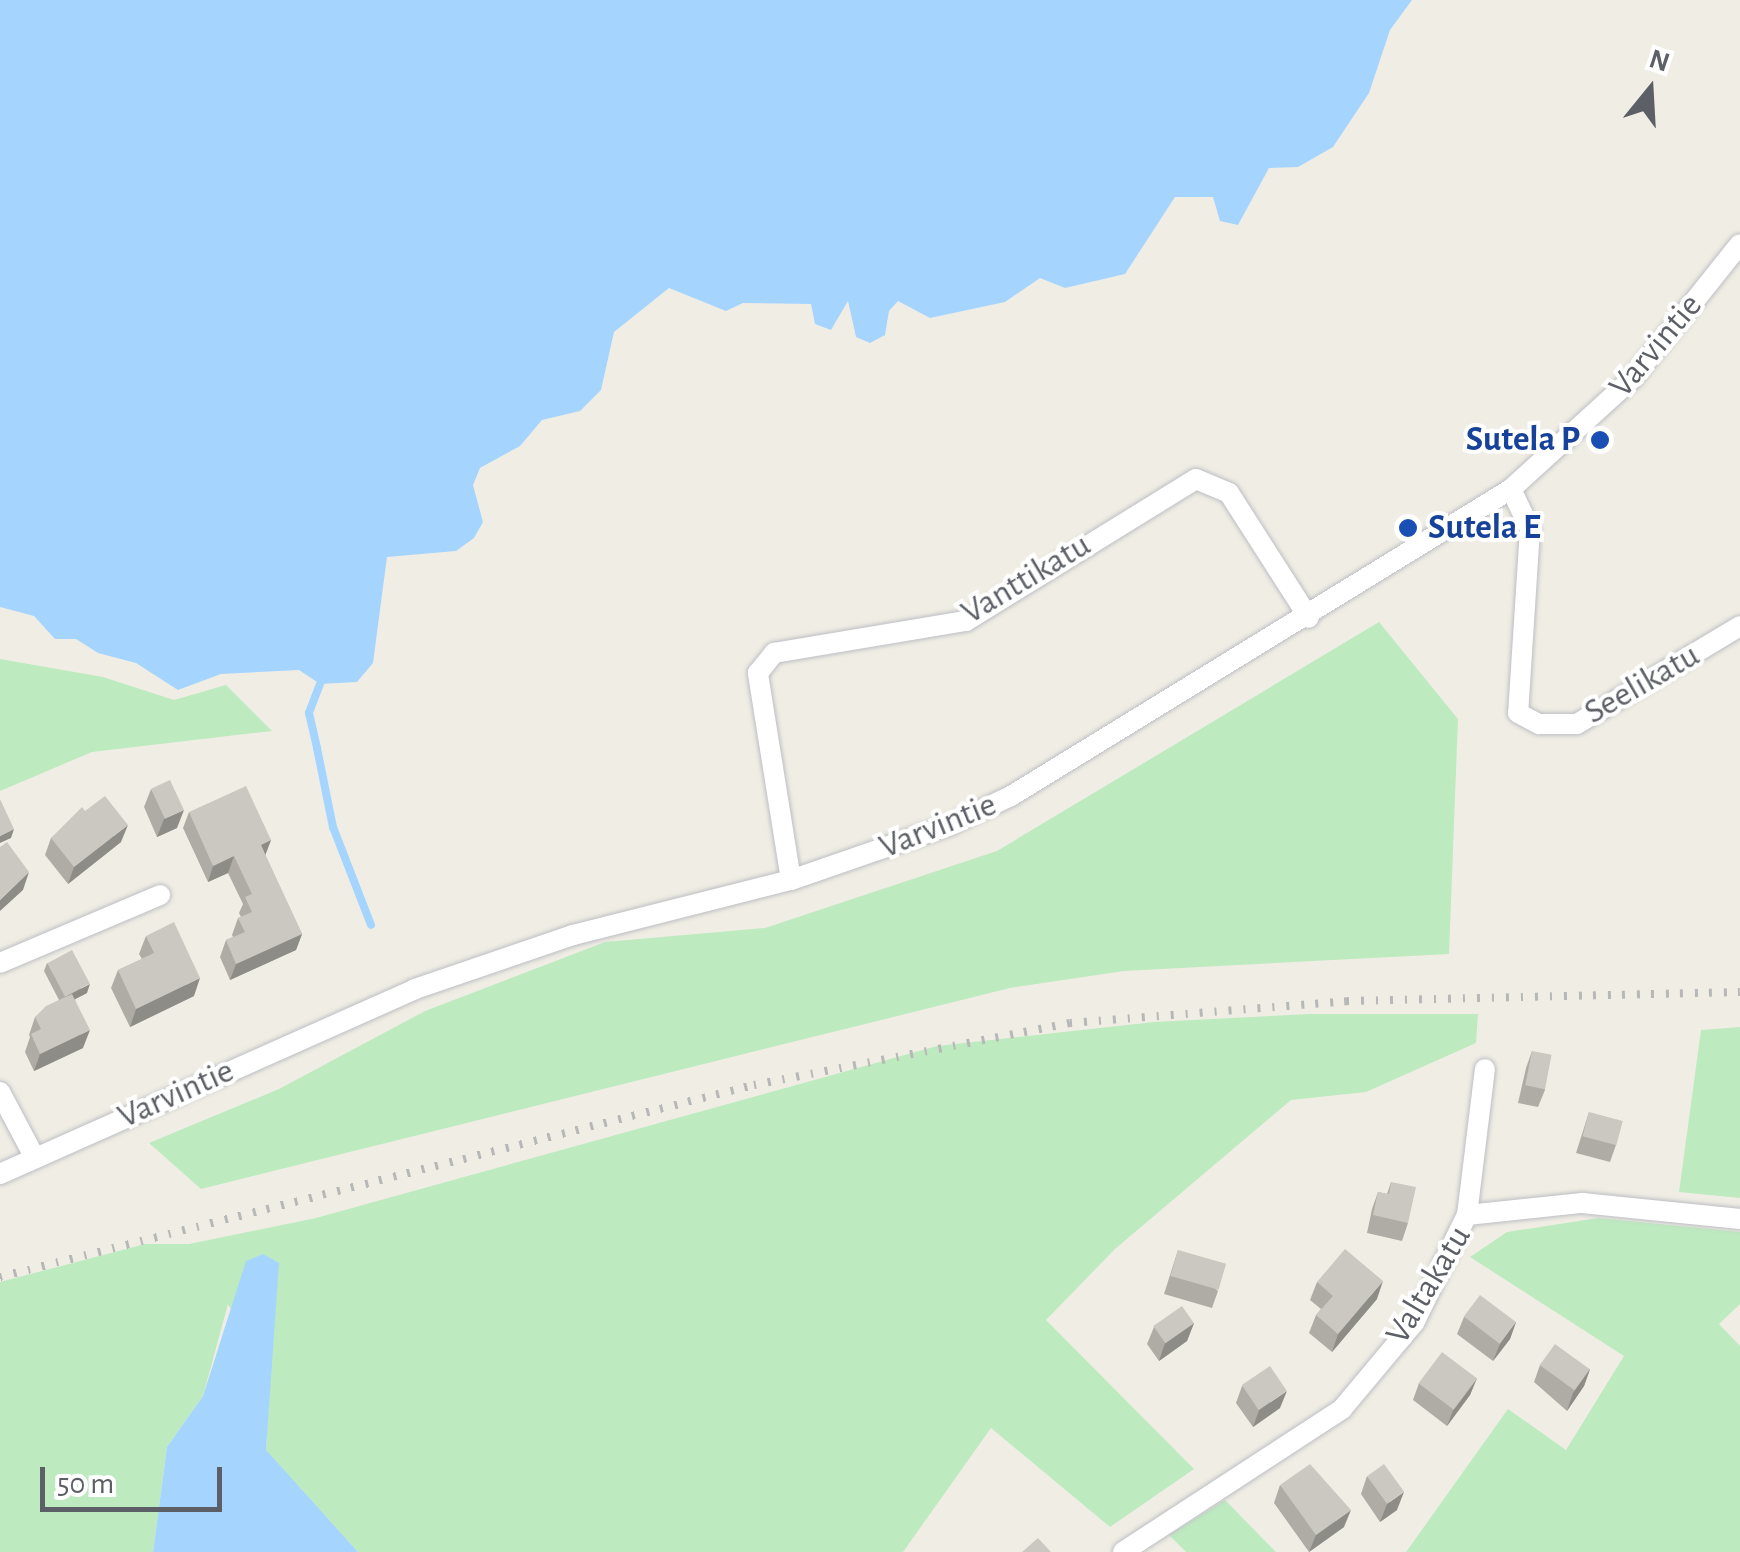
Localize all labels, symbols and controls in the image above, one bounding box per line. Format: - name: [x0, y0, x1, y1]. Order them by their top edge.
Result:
- north arrow: [1600, 40, 1700, 140]
- text: N: [1646, 45, 1673, 78]
- street label: Varvintie: [1601, 286, 1711, 406]
- place label: Sutela P: [1466, 419, 1580, 461]
- marker: Sutela P: [1589, 429, 1611, 451]
- place label: Sutela E: [1428, 507, 1541, 549]
- marker: Sutela E: [1397, 517, 1419, 539]
- street label: Vanttikatu: [954, 524, 1098, 634]
- street label: Seelikatu: [1577, 634, 1707, 734]
- street label: Varvintie: [873, 784, 1003, 868]
- street label: Varvintie: [112, 1050, 240, 1138]
- street label: Valtakatu: [1377, 1218, 1481, 1352]
- scale bar: [45, 1447, 228, 1509]
- text: 50 m: [57, 1469, 114, 1499]

